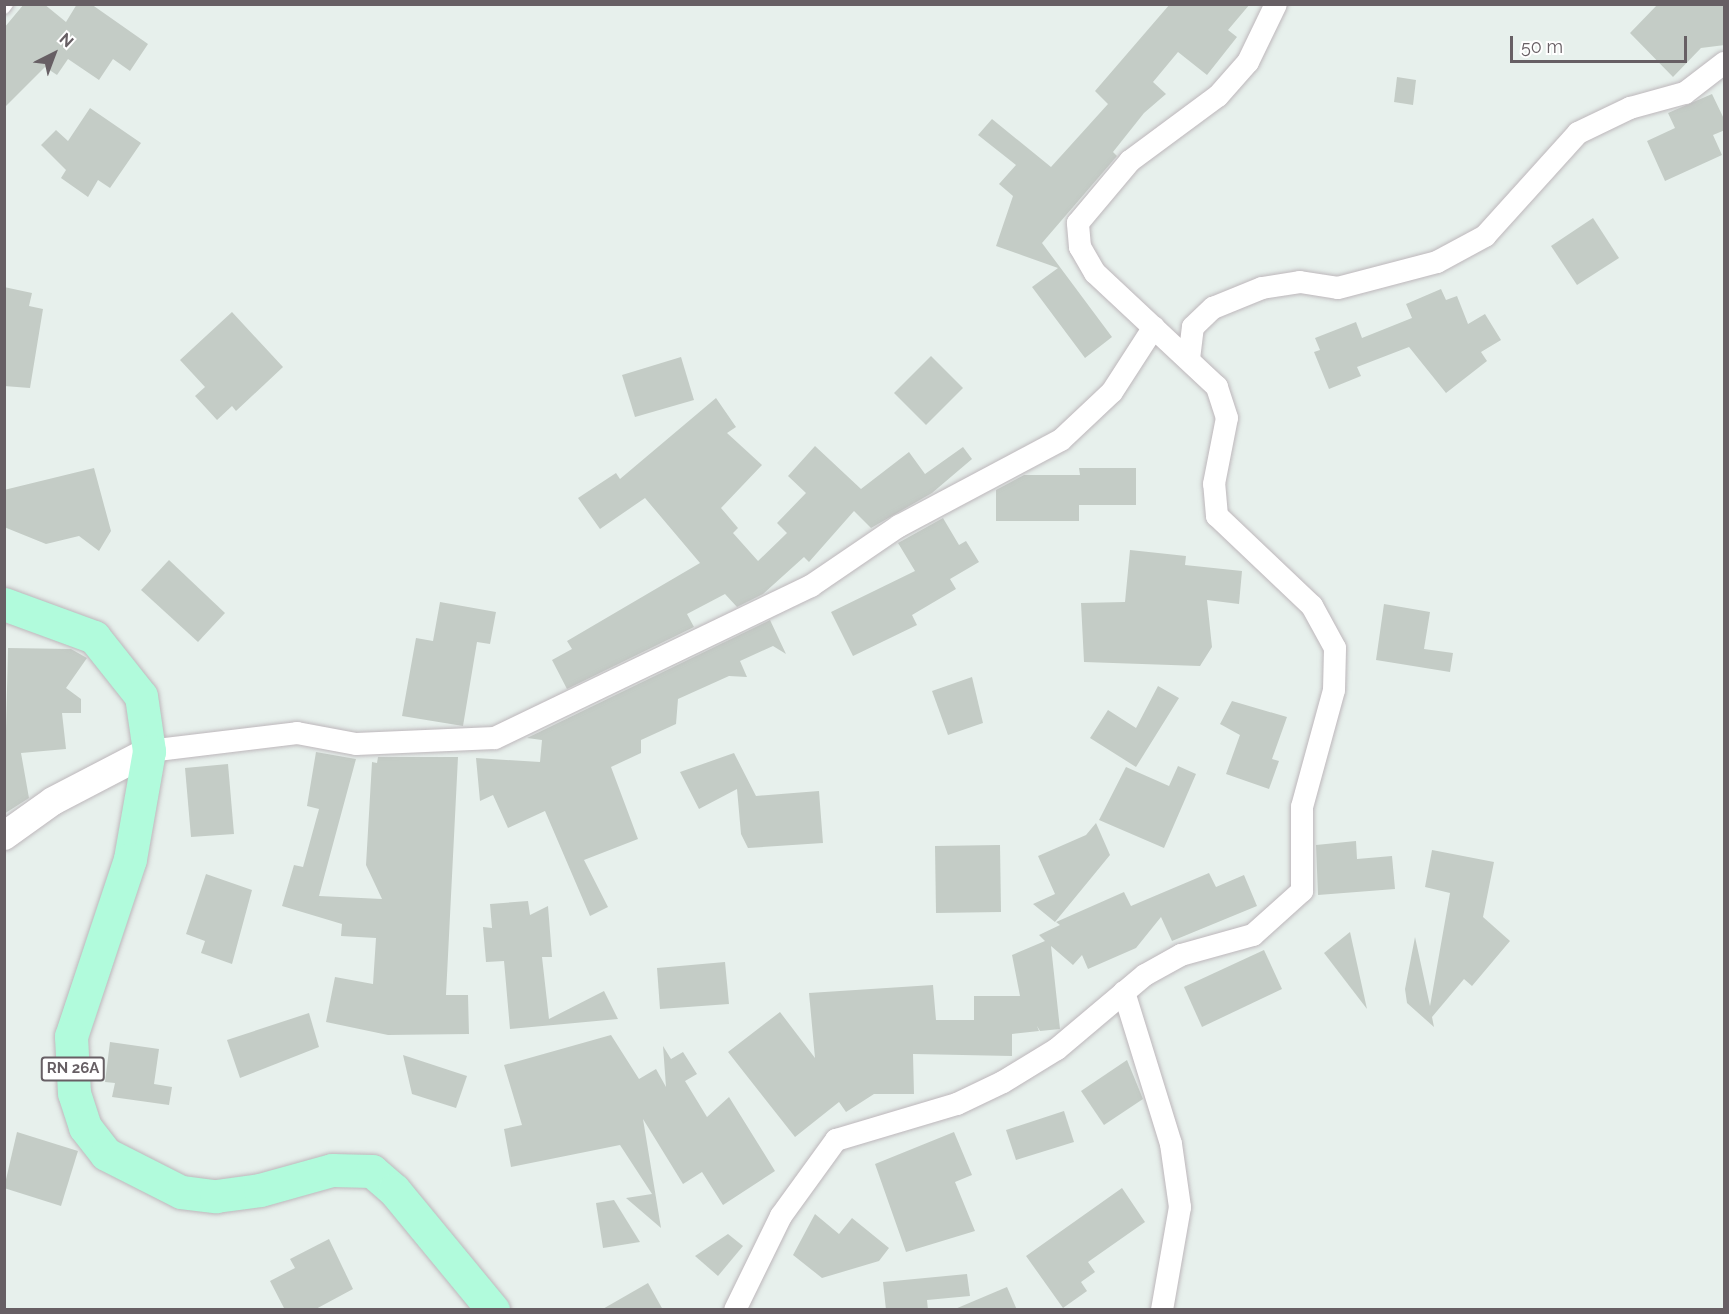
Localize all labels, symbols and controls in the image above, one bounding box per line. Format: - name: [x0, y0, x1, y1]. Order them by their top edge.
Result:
- north arrow: [24, 24, 84, 84]
- scale bar: [1513, 24, 1690, 62]
- text: N: [55, 29, 77, 51]
- text: 50 m: [1521, 36, 1563, 57]
- road number: RN 26A: [40, 1057, 106, 1081]

